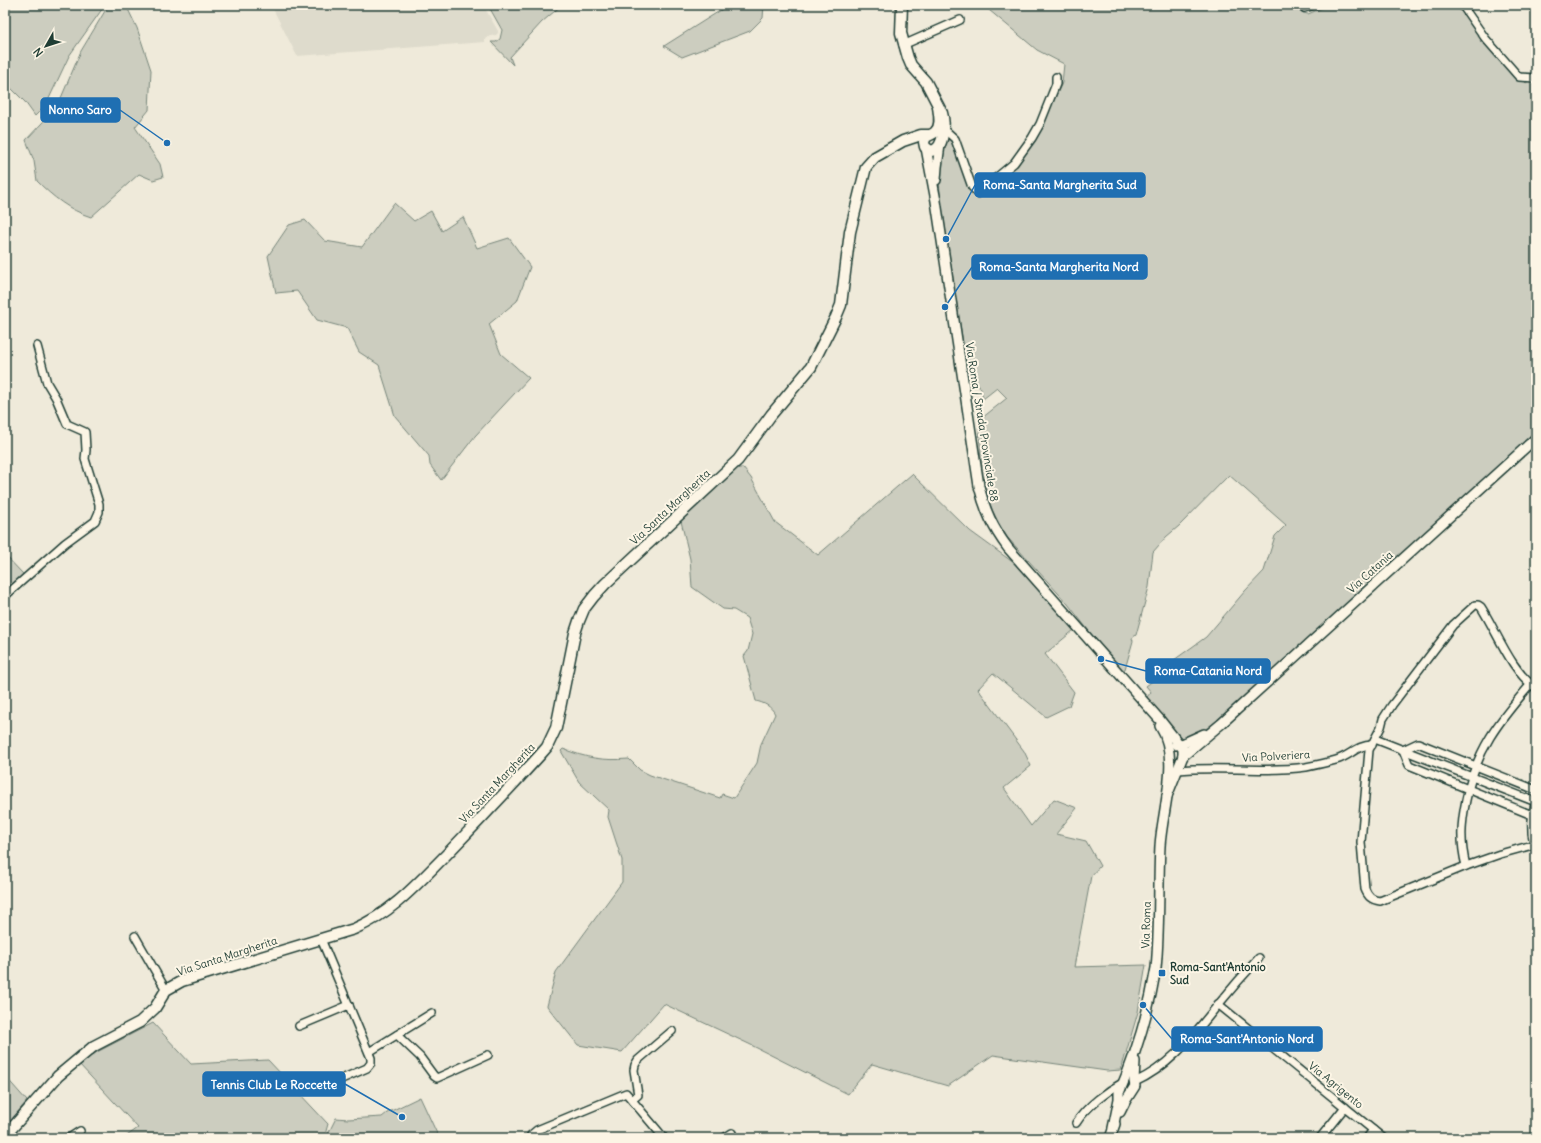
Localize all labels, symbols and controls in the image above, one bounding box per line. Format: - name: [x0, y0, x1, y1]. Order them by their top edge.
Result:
- north arrow: [26, 26, 66, 66]
- text: N: [30, 45, 46, 60]
- callout: Nonno Saro: [41, 98, 120, 122]
- text: Nonno Saro: [48, 102, 112, 117]
- callout: Roma-Santa Margherita Sud: [975, 173, 1145, 197]
- text: Roma-Santa Margherita Sud: [983, 177, 1137, 193]
- callout: Roma-Santa Margherita Nord: [972, 255, 1147, 279]
- text: Roma-Santa Margherita Nord: [979, 259, 1139, 275]
- street label: Via Roma / Strada Provinciale 88: [962, 341, 1002, 503]
- street label: Via Santa Margherita: [627, 466, 713, 548]
- street label: Via Catania: [1344, 548, 1396, 596]
- callout: Roma-Catania Nord: [1146, 659, 1270, 683]
- text: Roma-Catania Nord: [1154, 663, 1262, 678]
- street label: Via Santa Margherita: [456, 740, 538, 826]
- street label: Via Polveriera: [1242, 747, 1310, 765]
- street label: Via Roma: [1138, 901, 1154, 949]
- street label: Via Santa Margherita: [175, 933, 279, 979]
- place label: Roma-Sant'Antonio Sud: [1170, 960, 1266, 987]
- marker: Roma-Sant'Antonio Sud: [1157, 968, 1167, 978]
- callout: Roma-Sant'Antonio Nord: [1172, 1027, 1322, 1051]
- text: Roma-Sant'Antonio Nord: [1180, 1031, 1314, 1046]
- street label: Via Agrigento: [1306, 1059, 1366, 1111]
- callout: Tennis Club Le Roccette: [203, 1072, 345, 1096]
- text: Tennis Club Le Roccette: [211, 1077, 338, 1092]

